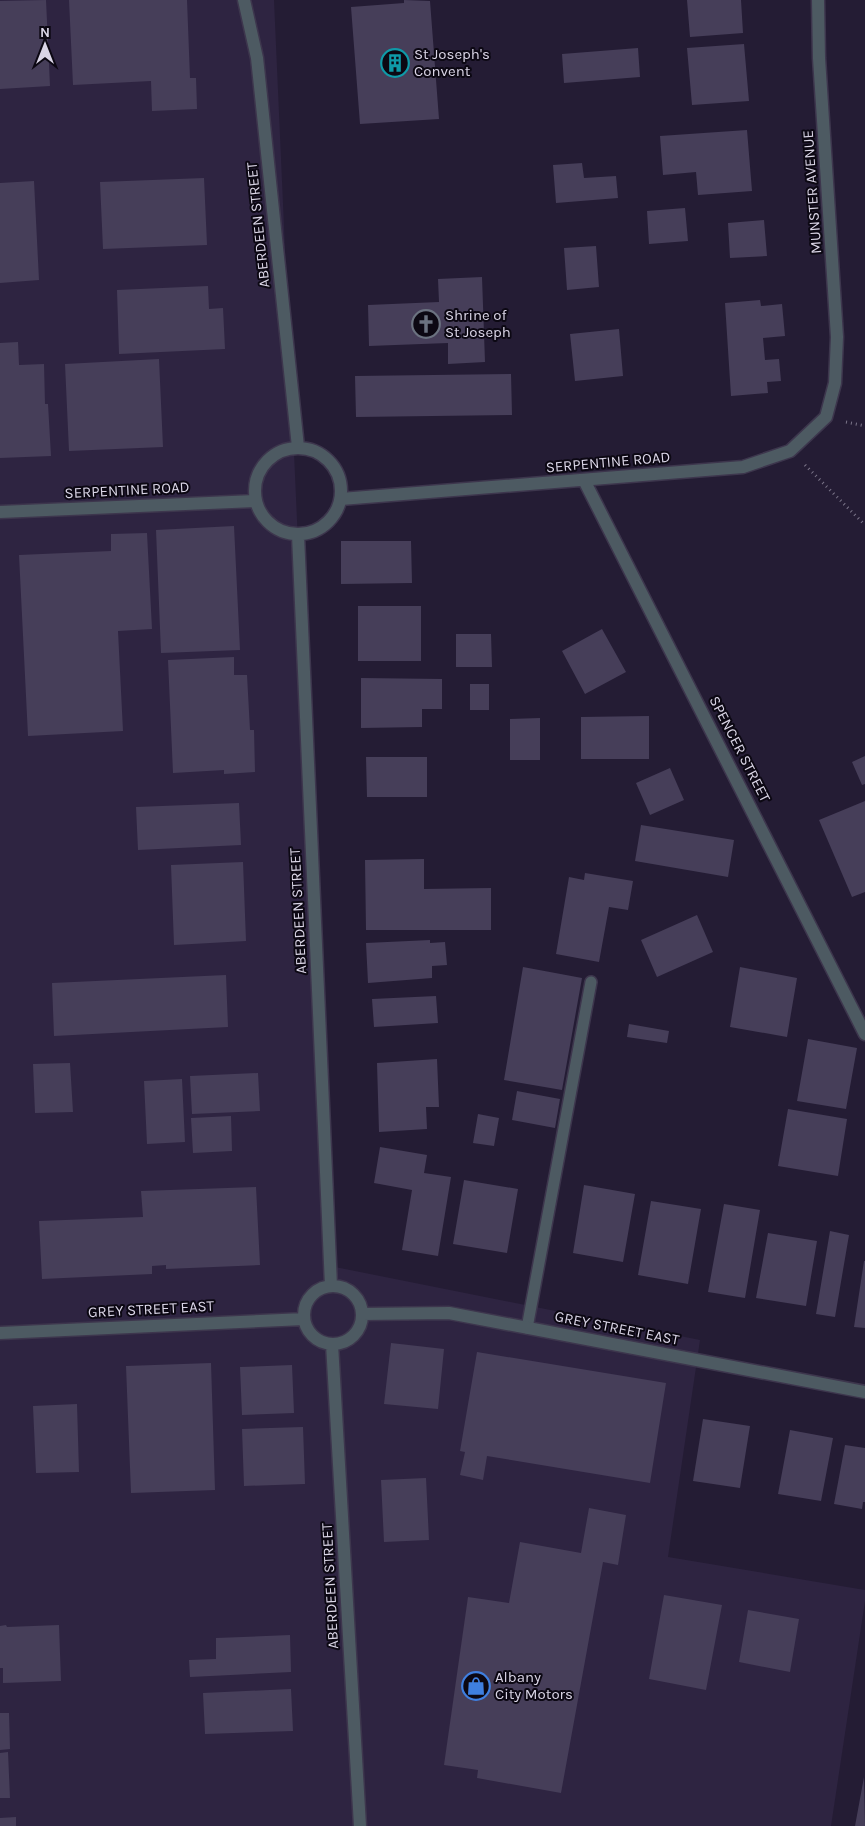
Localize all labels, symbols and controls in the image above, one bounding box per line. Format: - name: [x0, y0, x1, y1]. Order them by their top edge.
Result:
- north arrow: [20, 20, 70, 70]
- text: N: [40, 24, 50, 41]
- place label: St Joseph's Convent: [414, 45, 490, 80]
- building icon: St Joseph's Convent: [380, 48, 410, 78]
- street label: MUNSTER AVENUE: [799, 129, 825, 255]
- street label: ABERDEEN STREET: [242, 161, 274, 289]
- place label: Shrine of St Joseph: [445, 306, 511, 341]
- church icon: Shrine of St Joseph: [411, 309, 441, 339]
- street label: SERPENTINE ROAD: [545, 448, 671, 476]
- street label: SERPENTINE ROAD: [64, 478, 190, 502]
- street label: SPENCER STREET: [706, 693, 775, 805]
- street label: ABERDEEN STREET: [286, 847, 310, 975]
- street label: GREY STREET EAST: [87, 1297, 215, 1321]
- street label: GREY STREET EAST: [553, 1307, 681, 1349]
- street label: ABERDEEN STREET: [318, 1522, 342, 1650]
- place label: Albany City Motors: [495, 1668, 573, 1703]
- shop icon: Albany City Motors: [461, 1671, 491, 1701]

